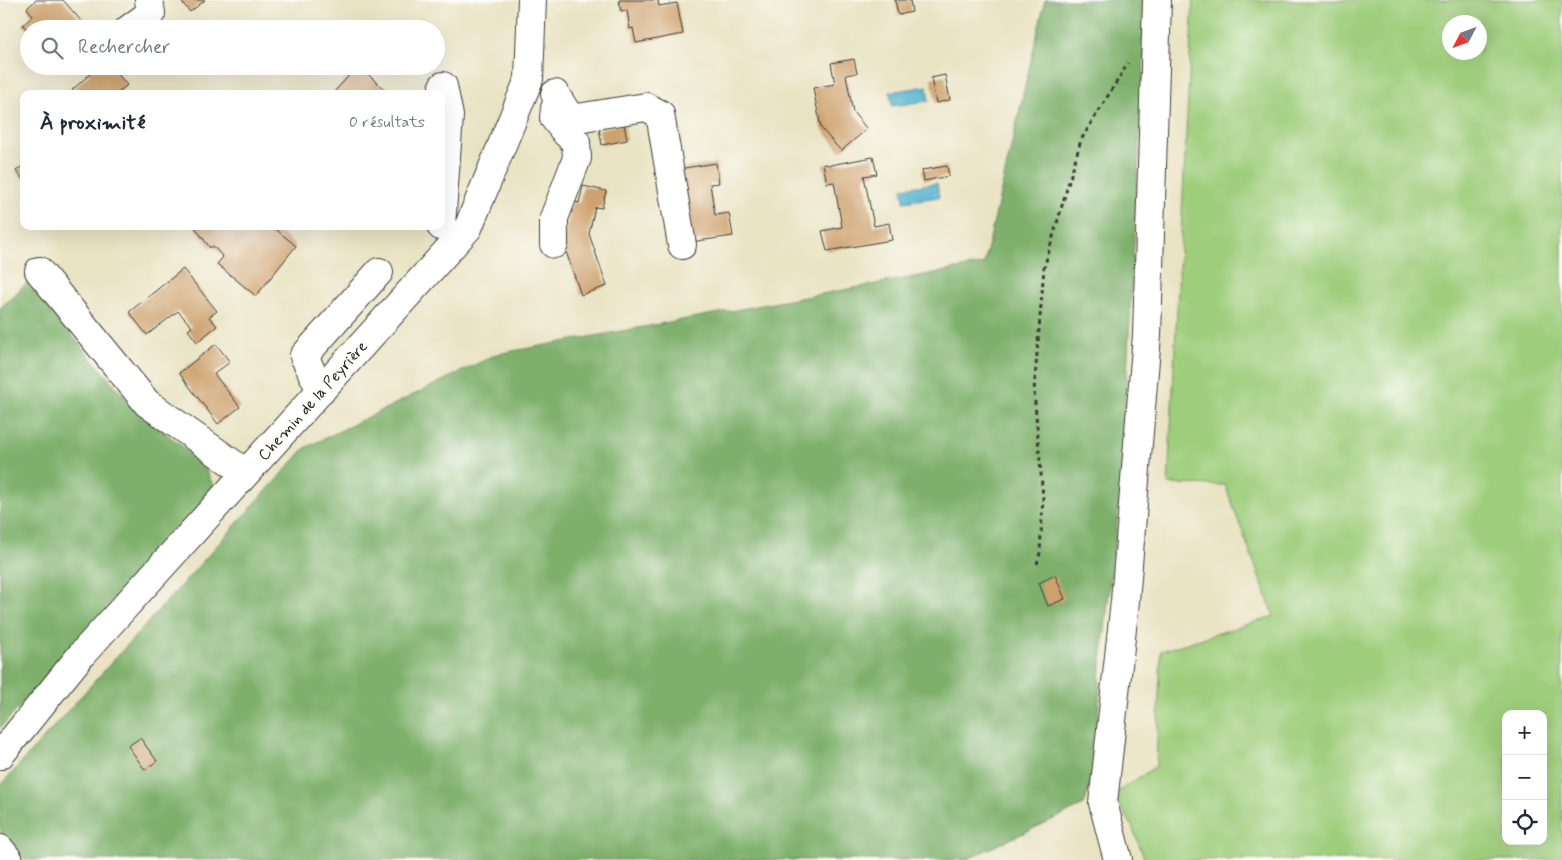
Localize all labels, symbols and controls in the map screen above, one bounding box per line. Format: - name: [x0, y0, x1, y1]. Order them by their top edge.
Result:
- north arrow: [1442, 15, 1487, 60]
- search box: [20, 20, 445, 75]
- icon: search: [38, 34, 66, 62]
- text: Rechercher: [78, 35, 170, 60]
- text: À proximité: [40, 109, 146, 137]
- text: 0 résultats: [349, 112, 425, 133]
- street label: Chemin de la Peyrière: [254, 337, 373, 465]
- map controls: [1502, 710, 1547, 845]
- button: +: [1502, 710, 1547, 755]
- button: −: [1502, 755, 1547, 800]
- button: locate: [1502, 800, 1547, 845]

